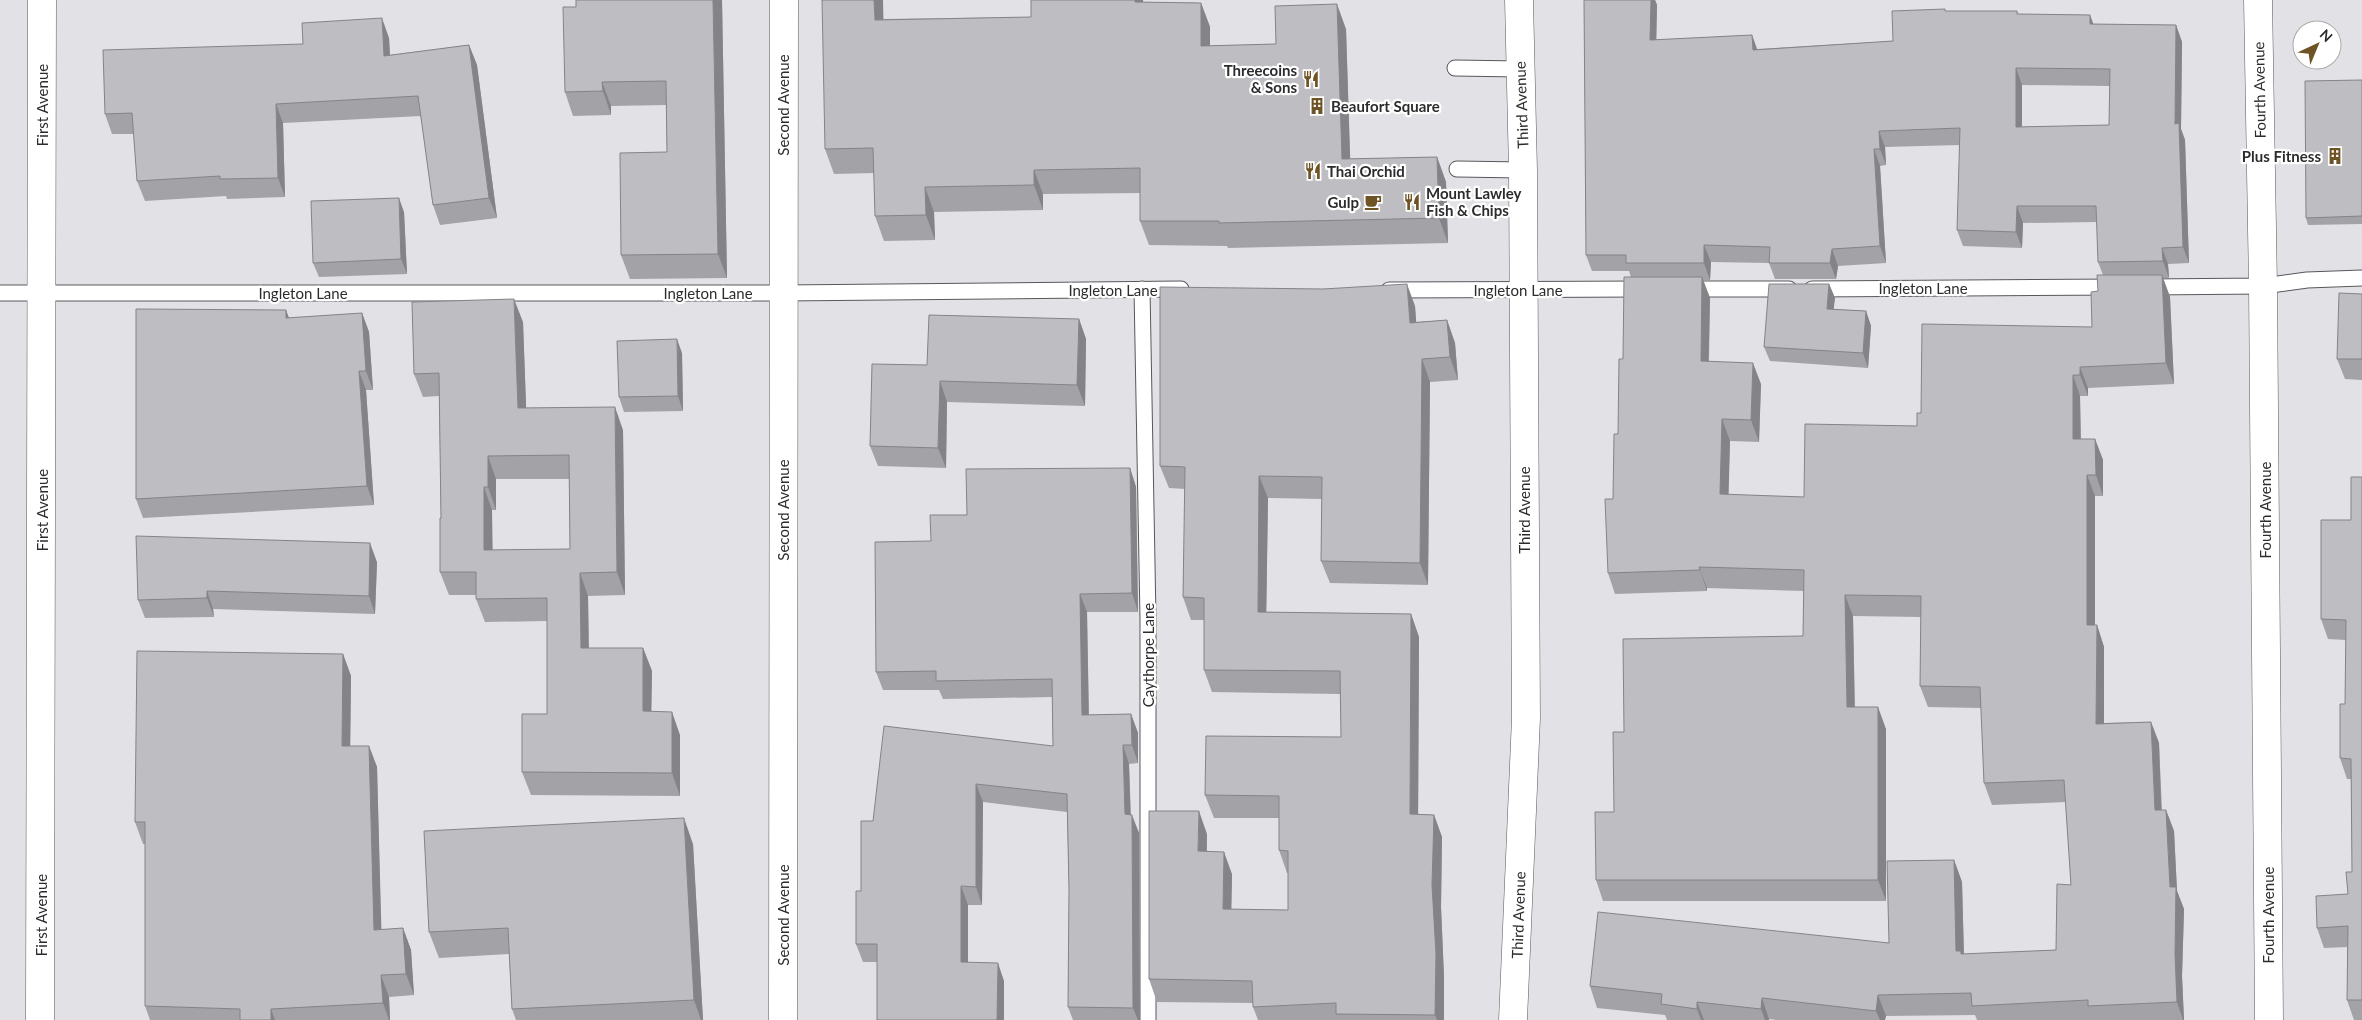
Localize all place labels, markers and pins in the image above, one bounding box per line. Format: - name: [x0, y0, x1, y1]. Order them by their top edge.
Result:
- place label: Threecoins & Sons: [1224, 61, 1297, 96]
- restaurant icon: Threecoins & Sons: [1301, 69, 1321, 89]
- building icon: Beaufort Square: [1307, 96, 1327, 116]
- place label: Beaufort Square: [1331, 97, 1440, 115]
- building icon: Plus Fitness: [2325, 146, 2345, 166]
- place label: Plus Fitness: [2242, 147, 2321, 165]
- restaurant icon: Thai Orchid: [1303, 161, 1323, 181]
- place label: Thai Orchid: [1327, 162, 1405, 180]
- place label: Mount Lawley Fish & Chips: [1426, 184, 1521, 219]
- cafe icon: Gulp: [1363, 192, 1383, 212]
- restaurant icon: Mount Lawley Fish & Chips: [1402, 192, 1422, 212]
- place label: Gulp: [1328, 193, 1359, 211]

